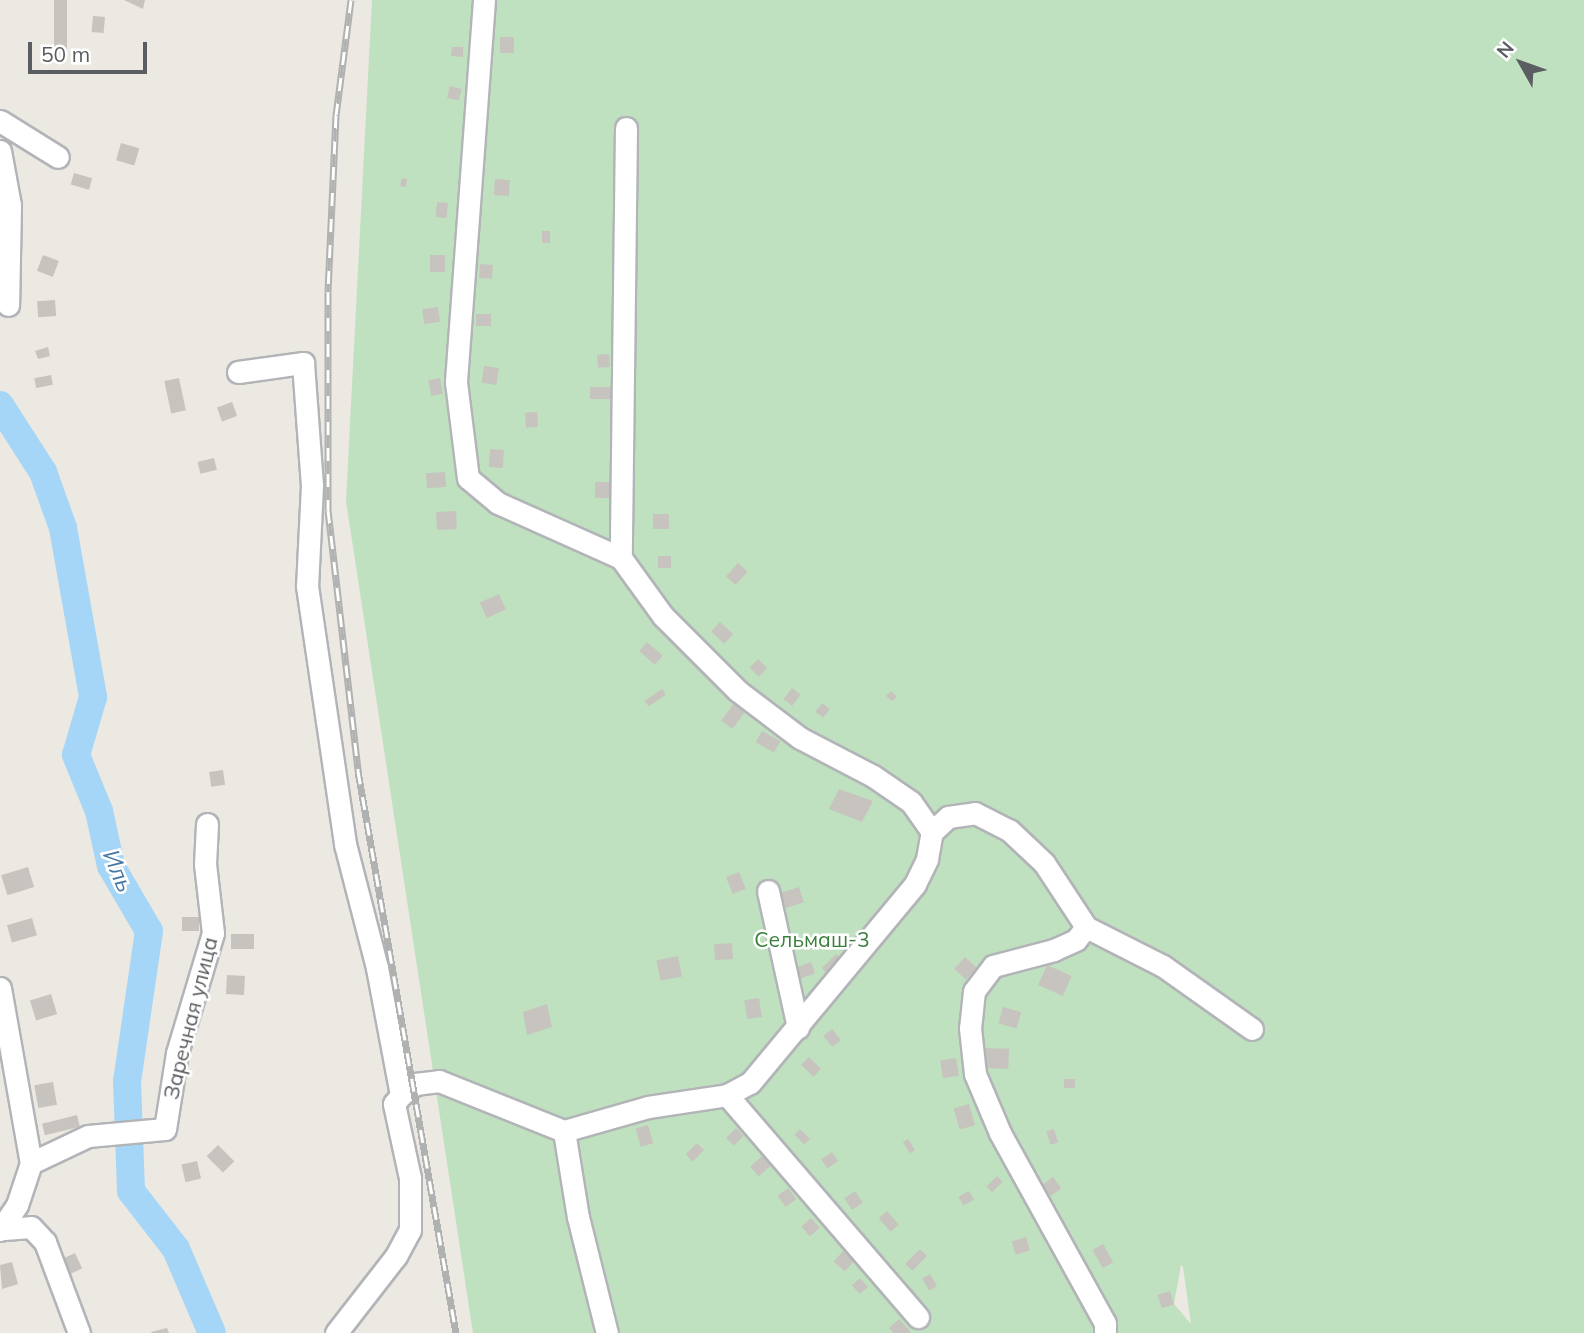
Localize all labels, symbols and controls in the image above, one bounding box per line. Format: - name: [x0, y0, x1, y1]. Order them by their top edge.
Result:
- scale bar: [32, 28, 150, 72]
- north arrow: [1486, 28, 1556, 98]
- text: N: [1491, 36, 1519, 63]
- text: 50 m: [41, 41, 90, 67]
- water label: Иль: [97, 846, 139, 896]
- park label: Сельмаш-3: [754, 926, 870, 952]
- street label: Заречная улица: [158, 934, 222, 1102]

